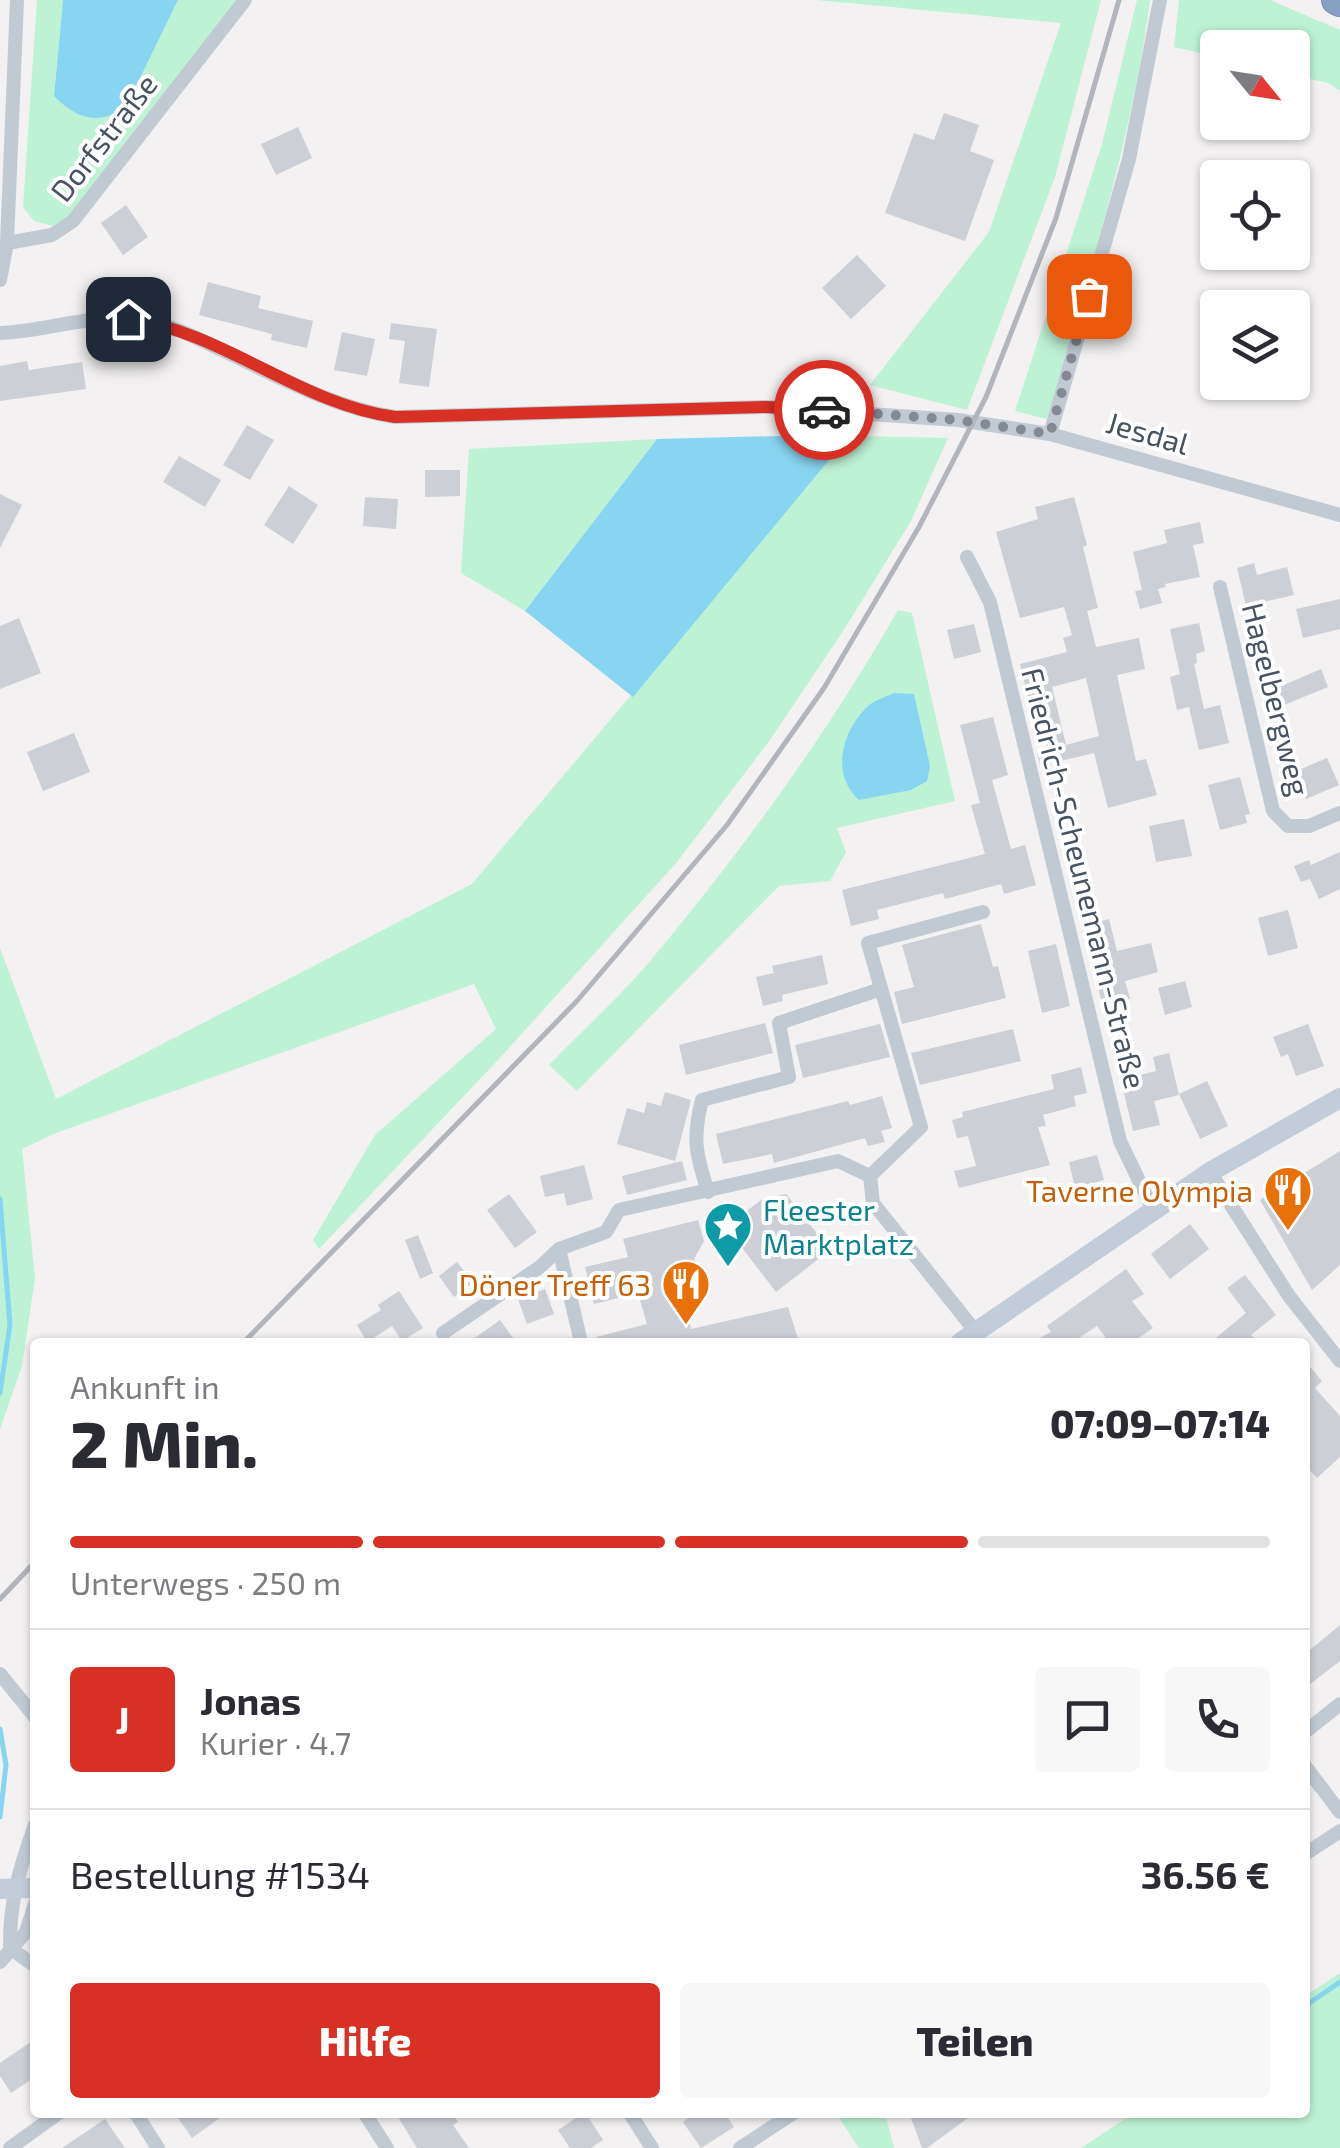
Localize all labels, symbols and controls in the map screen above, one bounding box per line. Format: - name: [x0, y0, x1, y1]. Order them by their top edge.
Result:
- north arrow: [1200, 30, 1310, 140]
- map controls: [1200, 30, 1310, 400]
- street label: Dorfstraße: [42, 66, 164, 208]
- button: locate: [1200, 160, 1310, 270]
- pin: [1047, 254, 1132, 339]
- icon: bag: [1062, 269, 1117, 324]
- pin: [86, 277, 171, 362]
- button: layers: [1200, 290, 1310, 400]
- icon: home: [101, 292, 156, 347]
- courier: [774, 360, 874, 460]
- icon: car: [797, 383, 852, 438]
- street label: Jesdal: [1103, 403, 1193, 461]
- street label: Hagelbergweg: [1236, 599, 1318, 799]
- street label: Friedrich-Scheunemann-Straße: [1015, 664, 1155, 1092]
- restaurant icon: Taverne Olympia: [1262, 1164, 1314, 1232]
- place label: Taverne Olympia: [1026, 1172, 1253, 1208]
- place label: Fleester Marktplatz: [763, 1191, 914, 1261]
- place icon: Fleester Marktplatz: [702, 1200, 754, 1268]
- restaurant icon: Döner Treff 63: [660, 1258, 712, 1326]
- place label: Döner Treff 63: [459, 1266, 651, 1302]
- text: Ankunft in: [70, 1367, 220, 1405]
- text: 07:09–07:14: [1050, 1400, 1270, 1446]
- text: 2 Min.: [70, 1403, 258, 1481]
- text: Unterwegs · 250 m: [70, 1563, 341, 1601]
- button: chat: [1035, 1667, 1140, 1772]
- button: phone: [1165, 1667, 1270, 1772]
- text: Jonas: [200, 1677, 301, 1723]
- text: J: [115, 1696, 130, 1742]
- text: Kurier · 4.7: [200, 1723, 351, 1761]
- text: Bestellung #1534: [70, 1851, 370, 1897]
- text: 36.56 €: [1141, 1851, 1270, 1897]
- button: Hilfe: [70, 1983, 660, 2098]
- button: Teilen: [680, 1983, 1270, 2098]

